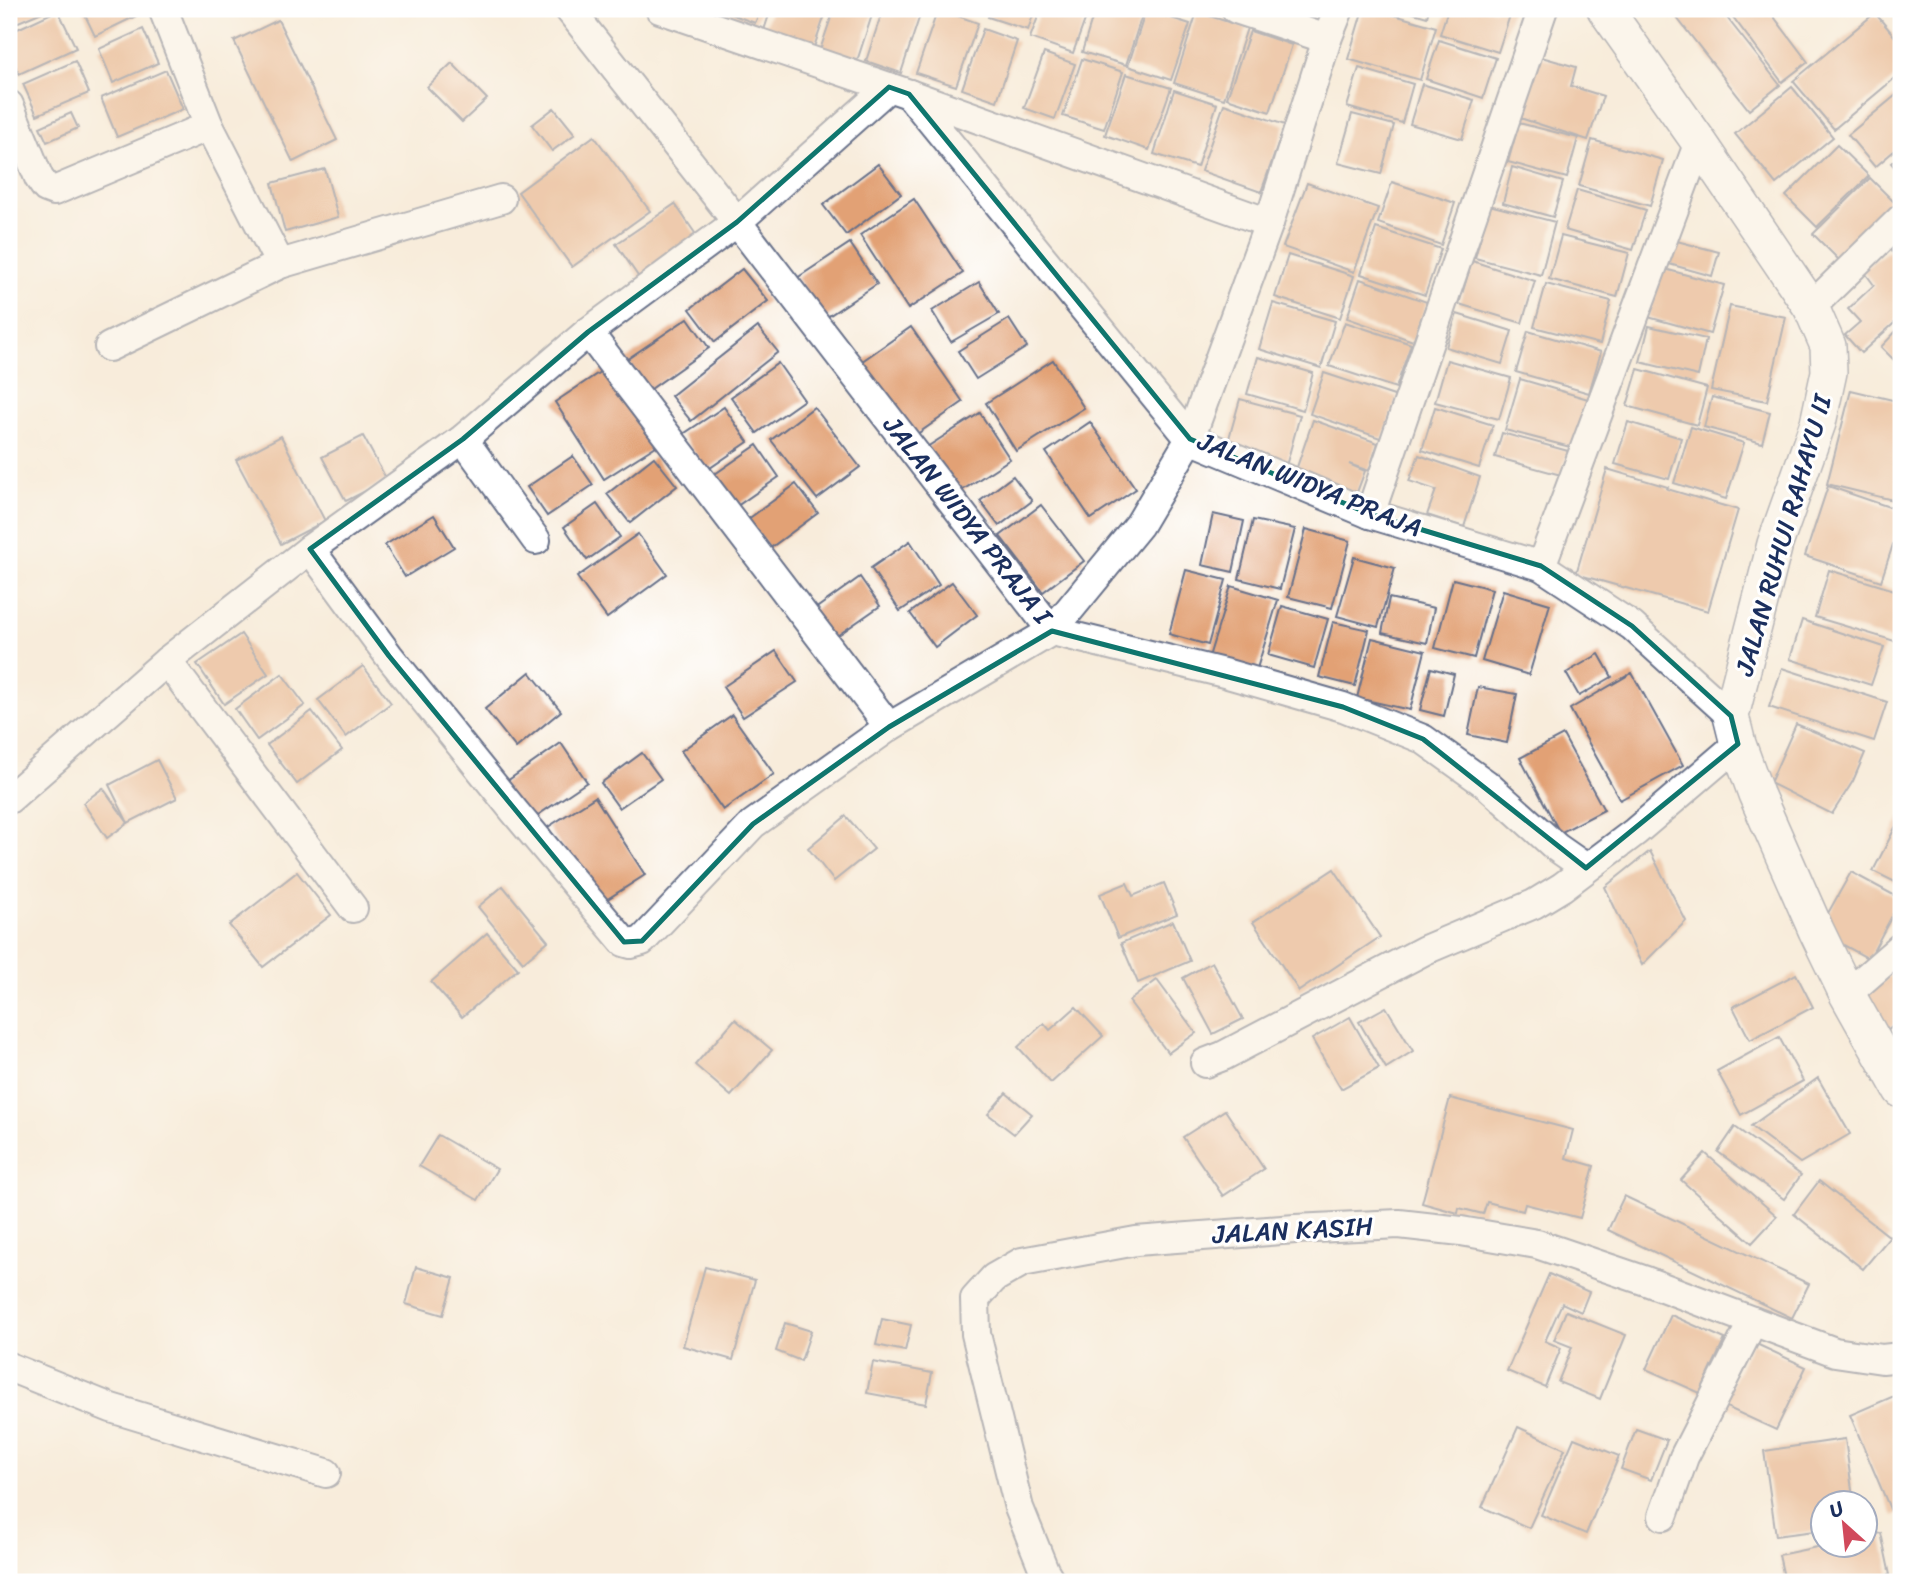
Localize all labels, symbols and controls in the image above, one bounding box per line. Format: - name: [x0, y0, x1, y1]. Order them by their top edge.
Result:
- street label: JALAN RUHUI RAHAYU II: [1721, 388, 1846, 682]
- street label: JALAN WIDYA PRAJA I: [871, 404, 1066, 636]
- street label: JALAN WIDYA PRAJA: [1190, 418, 1429, 550]
- street label: JALAN KASIH: [1210, 1203, 1375, 1257]
- north arrow: [1808, 1490, 1878, 1560]
- text: U: [1823, 1491, 1851, 1527]

